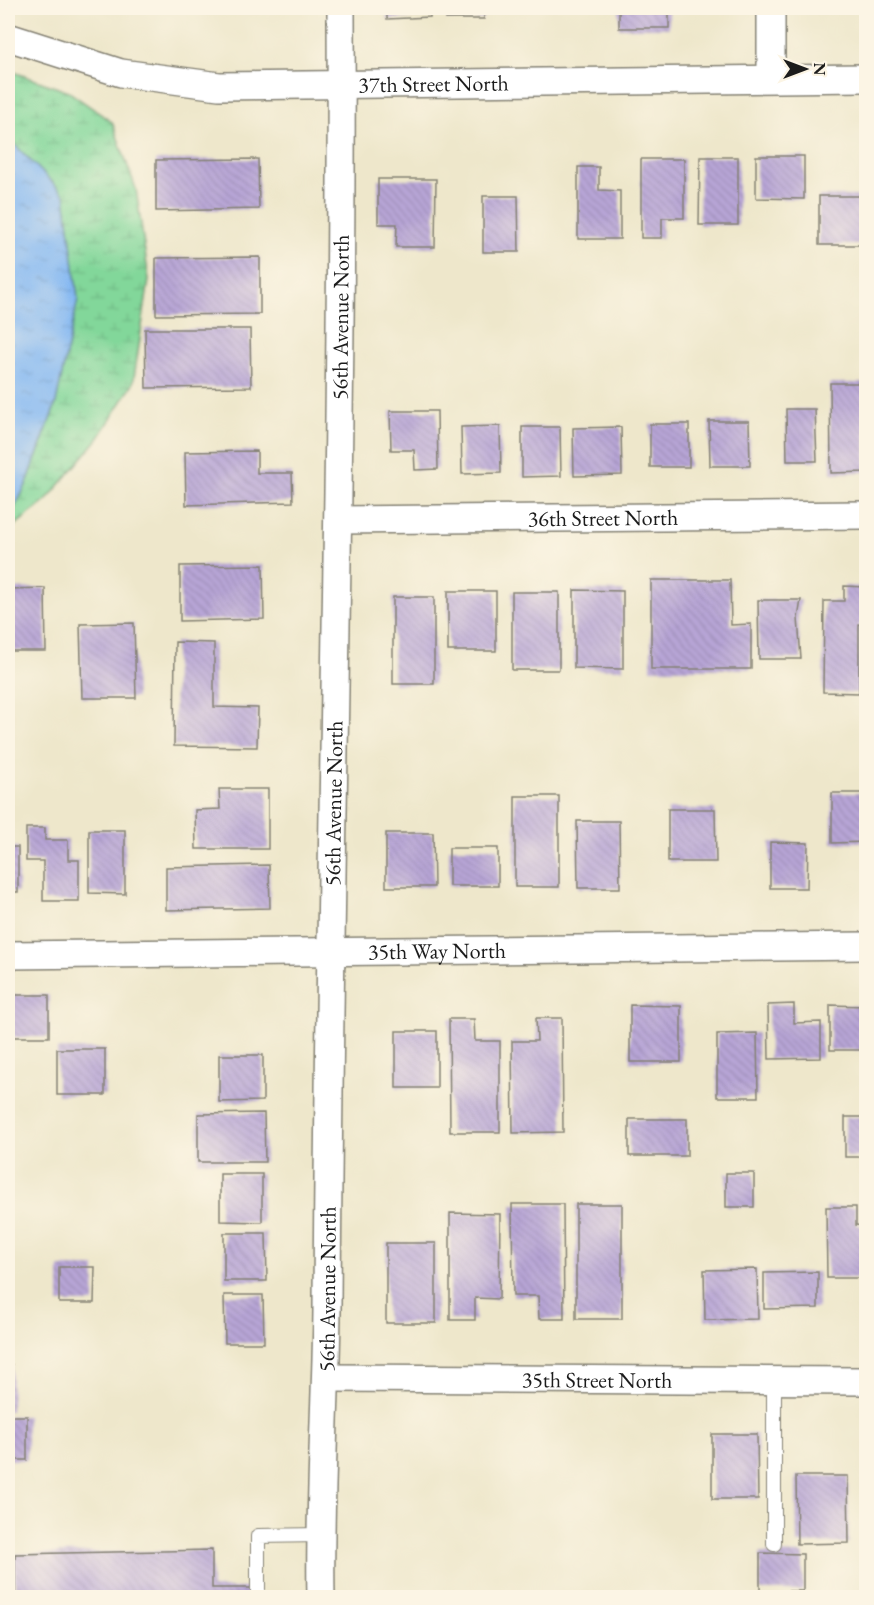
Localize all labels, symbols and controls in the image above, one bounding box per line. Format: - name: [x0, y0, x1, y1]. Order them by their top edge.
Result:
- north arrow: [775, 39, 835, 99]
- text: N: [809, 63, 830, 76]
- street label: 37th Street North: [358, 68, 509, 99]
- street label: 56th Avenue North: [325, 234, 356, 400]
- street label: 36th Street North: [528, 503, 678, 533]
- street label: 56th Avenue North: [318, 720, 349, 886]
- street label: 35th Way North: [368, 936, 506, 966]
- street label: 56th Avenue North: [312, 1206, 343, 1372]
- street label: 35th Street North: [522, 1365, 672, 1395]

